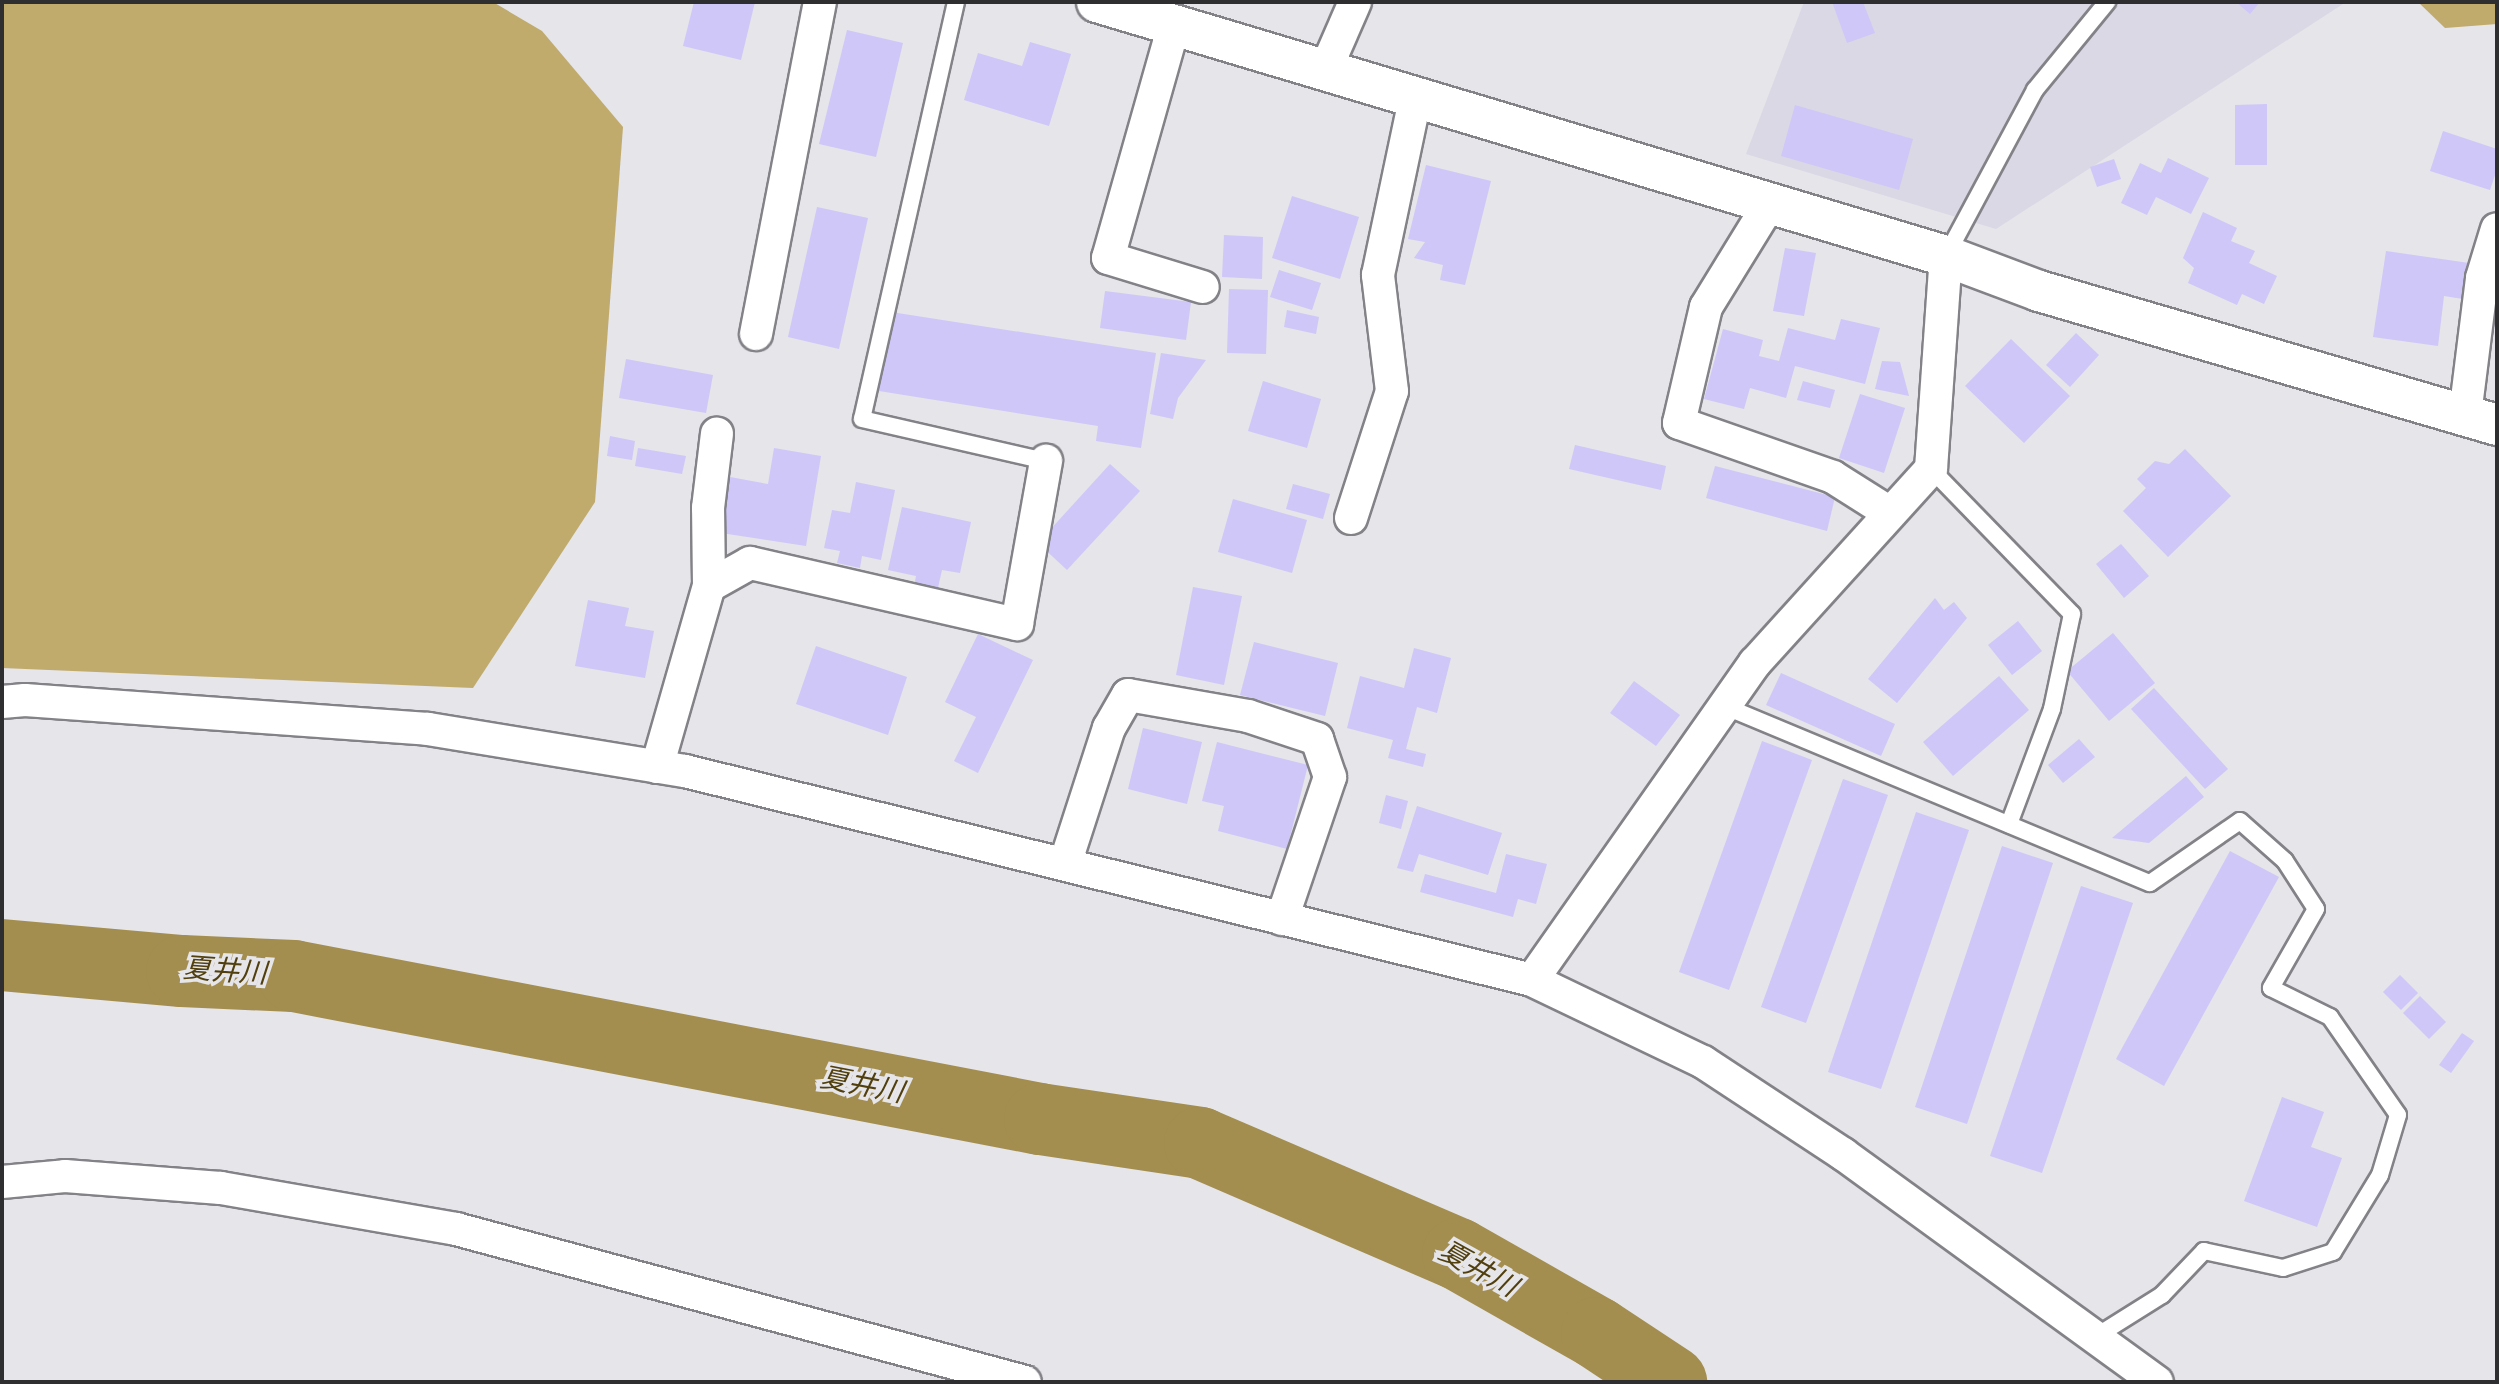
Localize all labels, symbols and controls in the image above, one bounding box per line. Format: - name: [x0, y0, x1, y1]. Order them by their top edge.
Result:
- water label: 夏井川: [182, 951, 268, 991]
- water label: 夏井川: [818, 1060, 906, 1110]
- water label: 夏井川: [1433, 1234, 1523, 1304]

